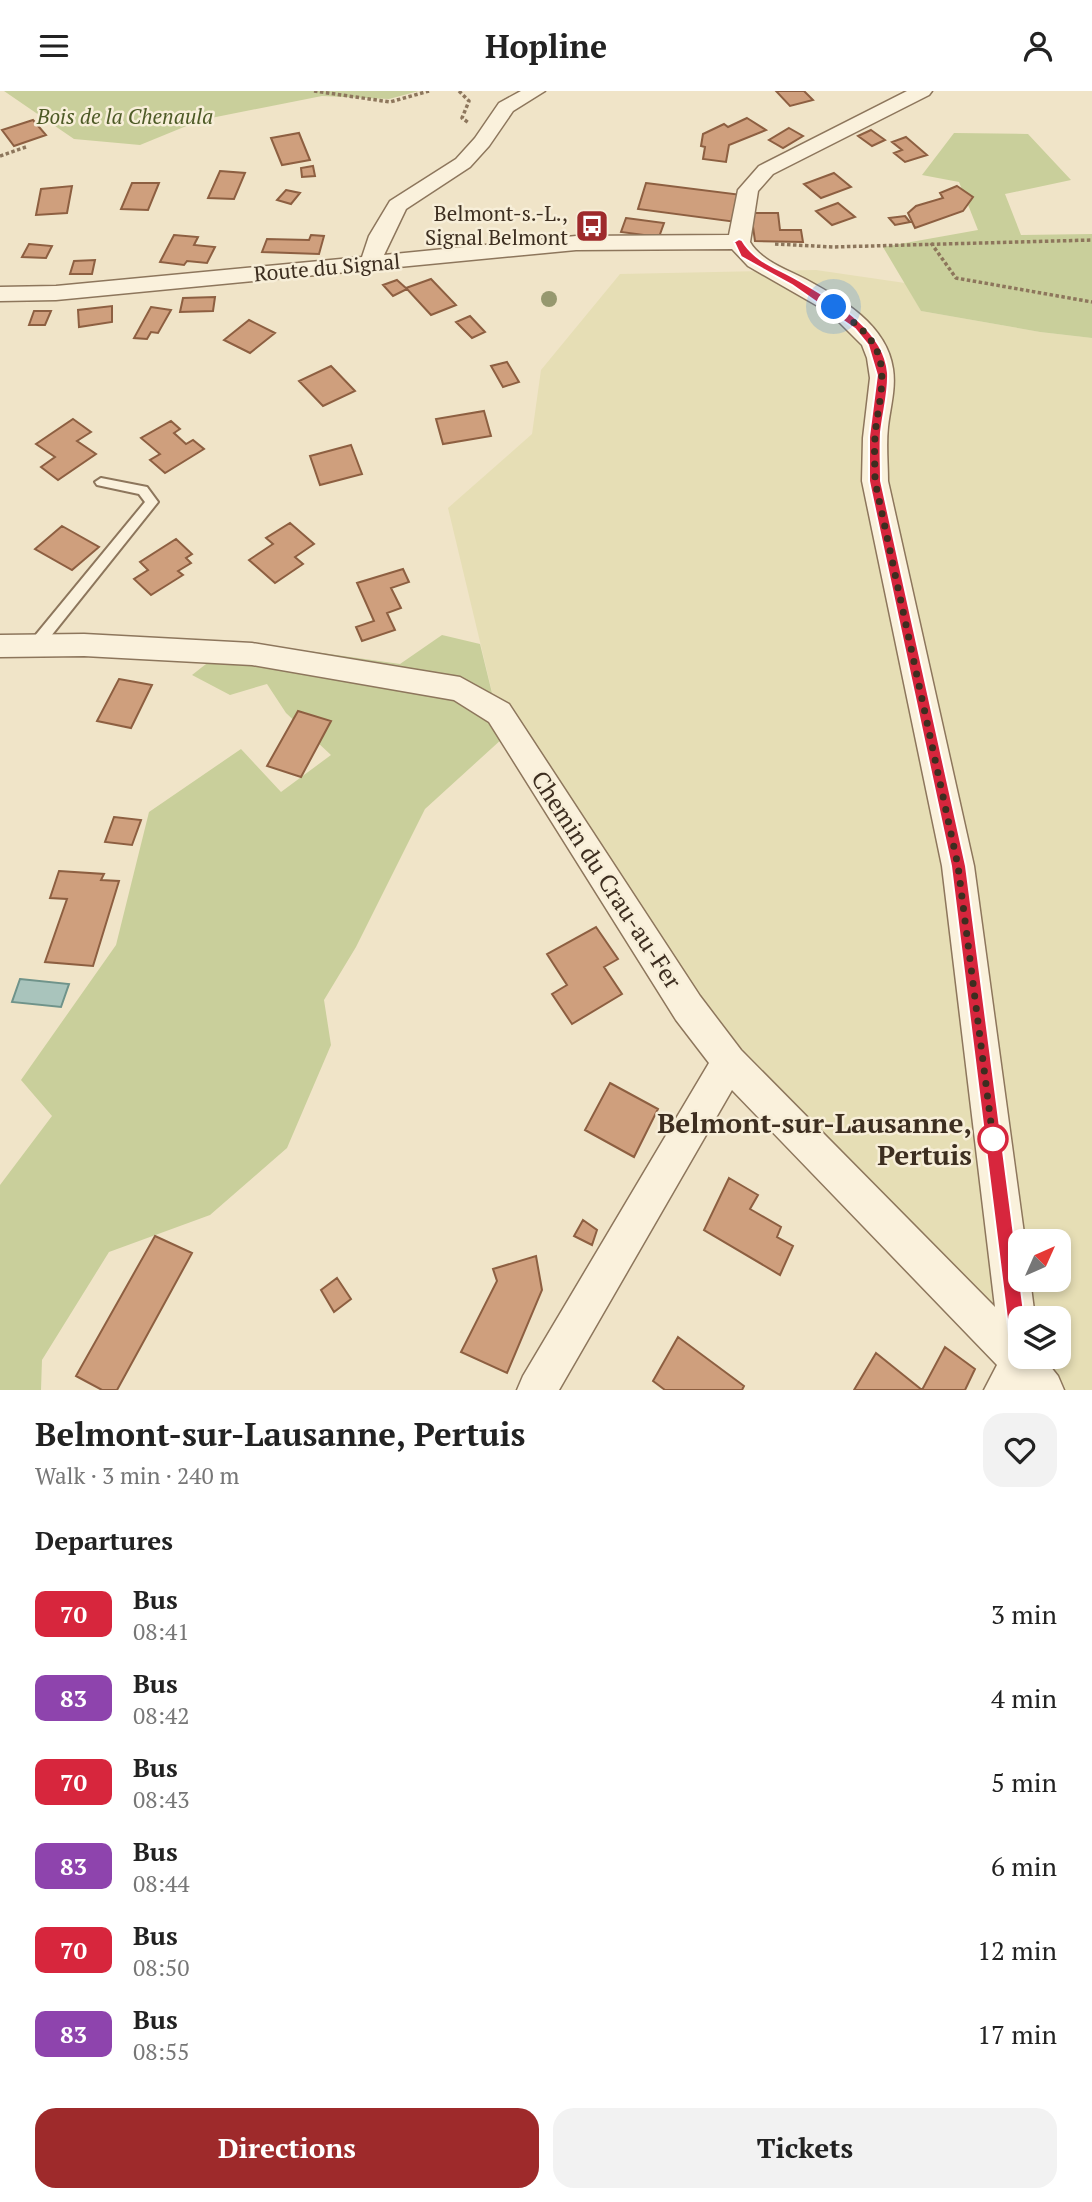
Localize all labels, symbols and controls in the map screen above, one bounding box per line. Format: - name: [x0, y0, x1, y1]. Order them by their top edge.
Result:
- text: Hopline: [485, 25, 607, 67]
- icon: menu: [35, 27, 73, 65]
- icon: person: [1019, 27, 1057, 65]
- park label: Bois de la Chenaula: [36, 102, 213, 130]
- place label: Belmont-s.-L., Signal Belmont: [425, 199, 568, 251]
- bus stop icon: Belmont-s.-L., Signal Belmont: [573, 207, 611, 245]
- street label: Route du Signal: [253, 247, 401, 287]
- your location: [816, 289, 851, 324]
- street label: Chemin du Crau-au-Fer: [524, 764, 690, 995]
- place label: Belmont-sur-Lausanne, Pertuis: [657, 1104, 972, 1173]
- marker: Belmont-sur-Lausanne, Pertuis: [978, 1124, 1008, 1154]
- north arrow: [1008, 1229, 1071, 1291]
- map controls: [1008, 1229, 1071, 1369]
- button: layers: [1008, 1306, 1071, 1369]
- text: Belmont-sur-Lausanne, Pertuis: [35, 1412, 525, 1455]
- button: heart: [983, 1413, 1057, 1487]
- text: Walk · 3 min · 240 m: [35, 1460, 239, 1491]
- text: Departures: [35, 1523, 173, 1557]
- text: Bus: [133, 1582, 178, 1616]
- text: 3 min: [991, 1597, 1057, 1631]
- text: 70: [60, 1598, 87, 1630]
- text: 08:41: [133, 1616, 190, 1647]
- text: Bus: [133, 1666, 178, 1700]
- text: 4 min: [991, 1681, 1057, 1715]
- text: 83: [60, 1682, 87, 1714]
- text: 08:42: [133, 1700, 190, 1731]
- text: Bus: [133, 1750, 178, 1784]
- text: 5 min: [991, 1765, 1057, 1799]
- text: 70: [60, 1766, 87, 1798]
- text: 08:43: [133, 1784, 190, 1815]
- text: Bus: [133, 1834, 178, 1868]
- text: 6 min: [991, 1849, 1057, 1883]
- text: 83: [60, 1850, 87, 1882]
- text: 08:44: [133, 1868, 190, 1899]
- text: Bus: [133, 1918, 178, 1952]
- text: 12 min: [977, 1933, 1057, 1967]
- text: 70: [60, 1934, 87, 1966]
- text: 08:50: [133, 1952, 190, 1983]
- text: Bus: [133, 2002, 178, 2036]
- text: 17 min: [977, 2017, 1057, 2051]
- text: 83: [60, 2018, 87, 2050]
- text: 08:55: [133, 2036, 190, 2067]
- button: Directions: [35, 2108, 539, 2188]
- button: Tickets: [553, 2108, 1057, 2188]

